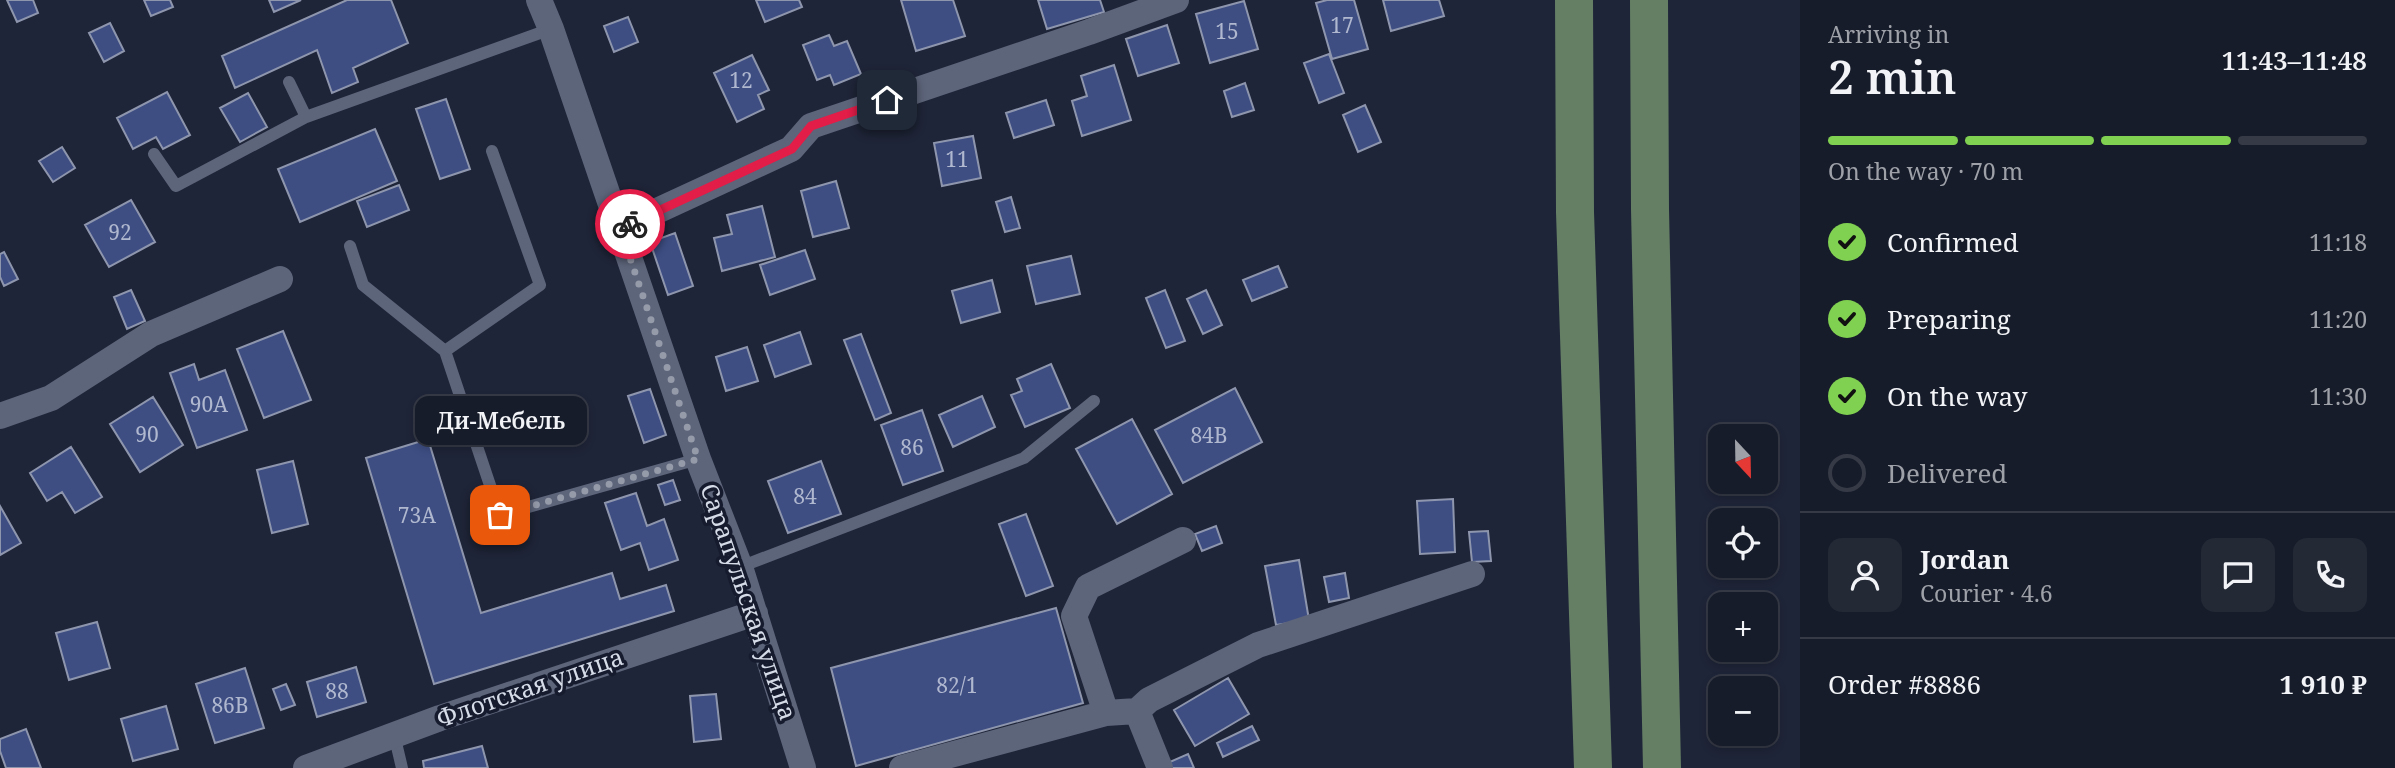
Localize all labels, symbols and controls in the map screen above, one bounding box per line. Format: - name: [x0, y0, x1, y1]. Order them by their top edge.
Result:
- house number: 17: [1330, 11, 1354, 39]
- house number: 15: [1215, 17, 1239, 45]
- text: Arriving in: [1828, 18, 1949, 50]
- text: 11:43–11:48: [2221, 42, 2367, 78]
- text: 2 min: [1828, 45, 1956, 107]
- house number: 12: [729, 66, 753, 94]
- pin: [857, 70, 917, 130]
- icon: home: [868, 81, 906, 119]
- house number: 11: [945, 145, 969, 173]
- text: On the way · 70 m: [1828, 155, 2023, 187]
- courier: [595, 189, 665, 259]
- icon: bike: [611, 205, 649, 243]
- house number: 92: [108, 218, 132, 246]
- icon: check: [1828, 223, 1866, 261]
- text: Confirmed: [1887, 224, 2019, 260]
- text: 11:18: [2309, 226, 2367, 258]
- icon: check: [1828, 300, 1866, 338]
- text: Preparing: [1887, 301, 2011, 337]
- text: 11:20: [2309, 303, 2367, 335]
- icon: check: [1828, 377, 1866, 415]
- text: On the way: [1887, 378, 2027, 414]
- text: 11:30: [2309, 380, 2367, 412]
- house number: 90А: [190, 390, 228, 418]
- callout: Ди-Мебель: [414, 396, 586, 445]
- text: Ди-Мебель: [437, 404, 565, 436]
- house number: 90: [135, 420, 159, 448]
- house number: 84В: [1190, 421, 1228, 449]
- north arrow: [1708, 424, 1778, 494]
- map controls: [1708, 424, 1778, 746]
- house number: 86: [900, 433, 924, 461]
- text: Delivered: [1887, 455, 2007, 491]
- street label: Сарапульская улица: [693, 479, 805, 724]
- house number: 84: [793, 482, 817, 510]
- pin: [470, 485, 530, 545]
- icon: bag: [481, 496, 519, 534]
- house number: 73А: [398, 501, 436, 529]
- button: locate: [1708, 508, 1778, 578]
- button: person: [1828, 538, 1902, 612]
- button: chat: [2201, 538, 2275, 612]
- button: phone: [2293, 538, 2367, 612]
- text: Jordan: [1920, 541, 2010, 577]
- text: Courier · 4.6: [1920, 577, 2053, 609]
- button: +: [1708, 592, 1778, 662]
- street label: Флотская улица: [432, 639, 627, 734]
- text: Order #8886: [1828, 666, 1981, 702]
- text: 1 910 ₽: [2279, 666, 2367, 702]
- house number: 82/1: [936, 671, 978, 699]
- button: −: [1708, 676, 1778, 746]
- house number: 88: [325, 677, 349, 705]
- house number: 86В: [211, 691, 249, 719]

